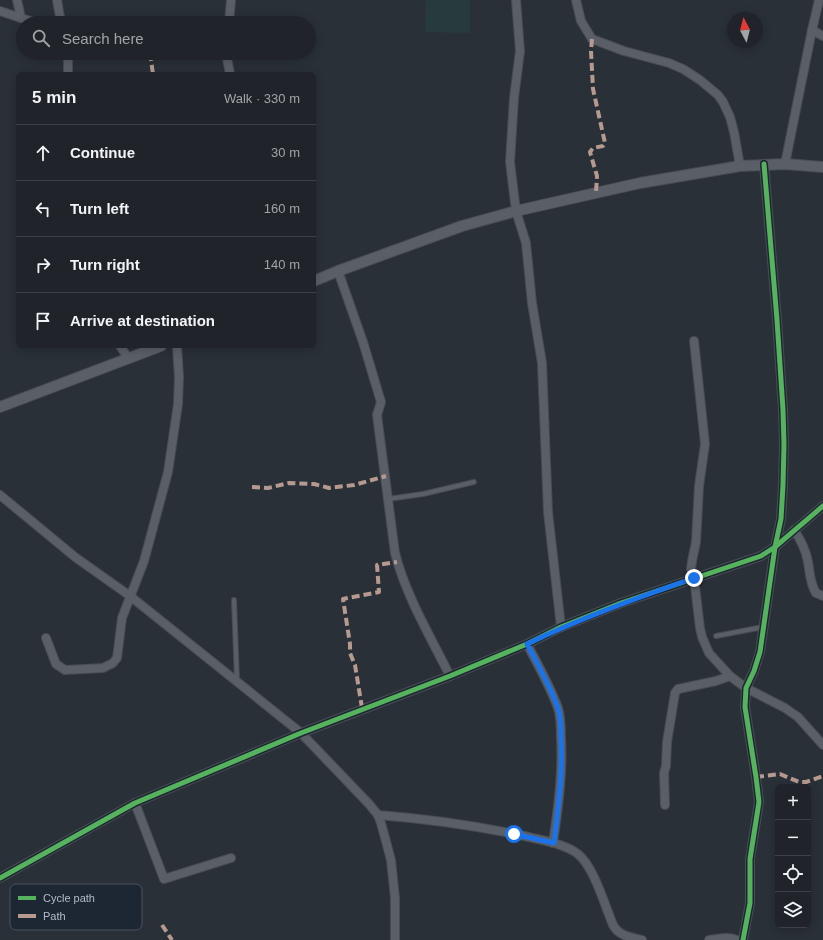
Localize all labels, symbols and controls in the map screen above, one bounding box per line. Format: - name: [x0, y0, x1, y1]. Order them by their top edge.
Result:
- north arrow: [727, 12, 763, 48]
- search box: [16, 16, 316, 60]
- icon: search: [30, 27, 52, 49]
- text: Search here: [62, 30, 144, 47]
- text: 5 min: [32, 88, 76, 107]
- text: Walk · 330 m: [224, 91, 300, 106]
- icon: ahead: [32, 142, 54, 164]
- text: Continue: [70, 144, 135, 161]
- text: 30 m: [271, 145, 300, 160]
- icon: left: [32, 198, 54, 220]
- text: Turn left: [70, 200, 129, 217]
- text: 160 m: [264, 201, 300, 216]
- icon: right: [32, 254, 54, 276]
- text: Turn right: [70, 256, 140, 273]
- text: 140 m: [264, 257, 300, 272]
- icon: arrive: [32, 310, 54, 332]
- text: Arrive at destination: [70, 312, 215, 329]
- route end: [685, 569, 703, 587]
- map controls: [775, 784, 811, 928]
- button: +: [775, 784, 811, 820]
- button: −: [775, 820, 811, 856]
- route start: [505, 825, 523, 843]
- button: locate: [775, 856, 811, 892]
- legend: [10, 884, 142, 930]
- text: Cycle path: [43, 892, 95, 904]
- button: layers: [775, 892, 811, 928]
- text: Path: [43, 910, 66, 922]

